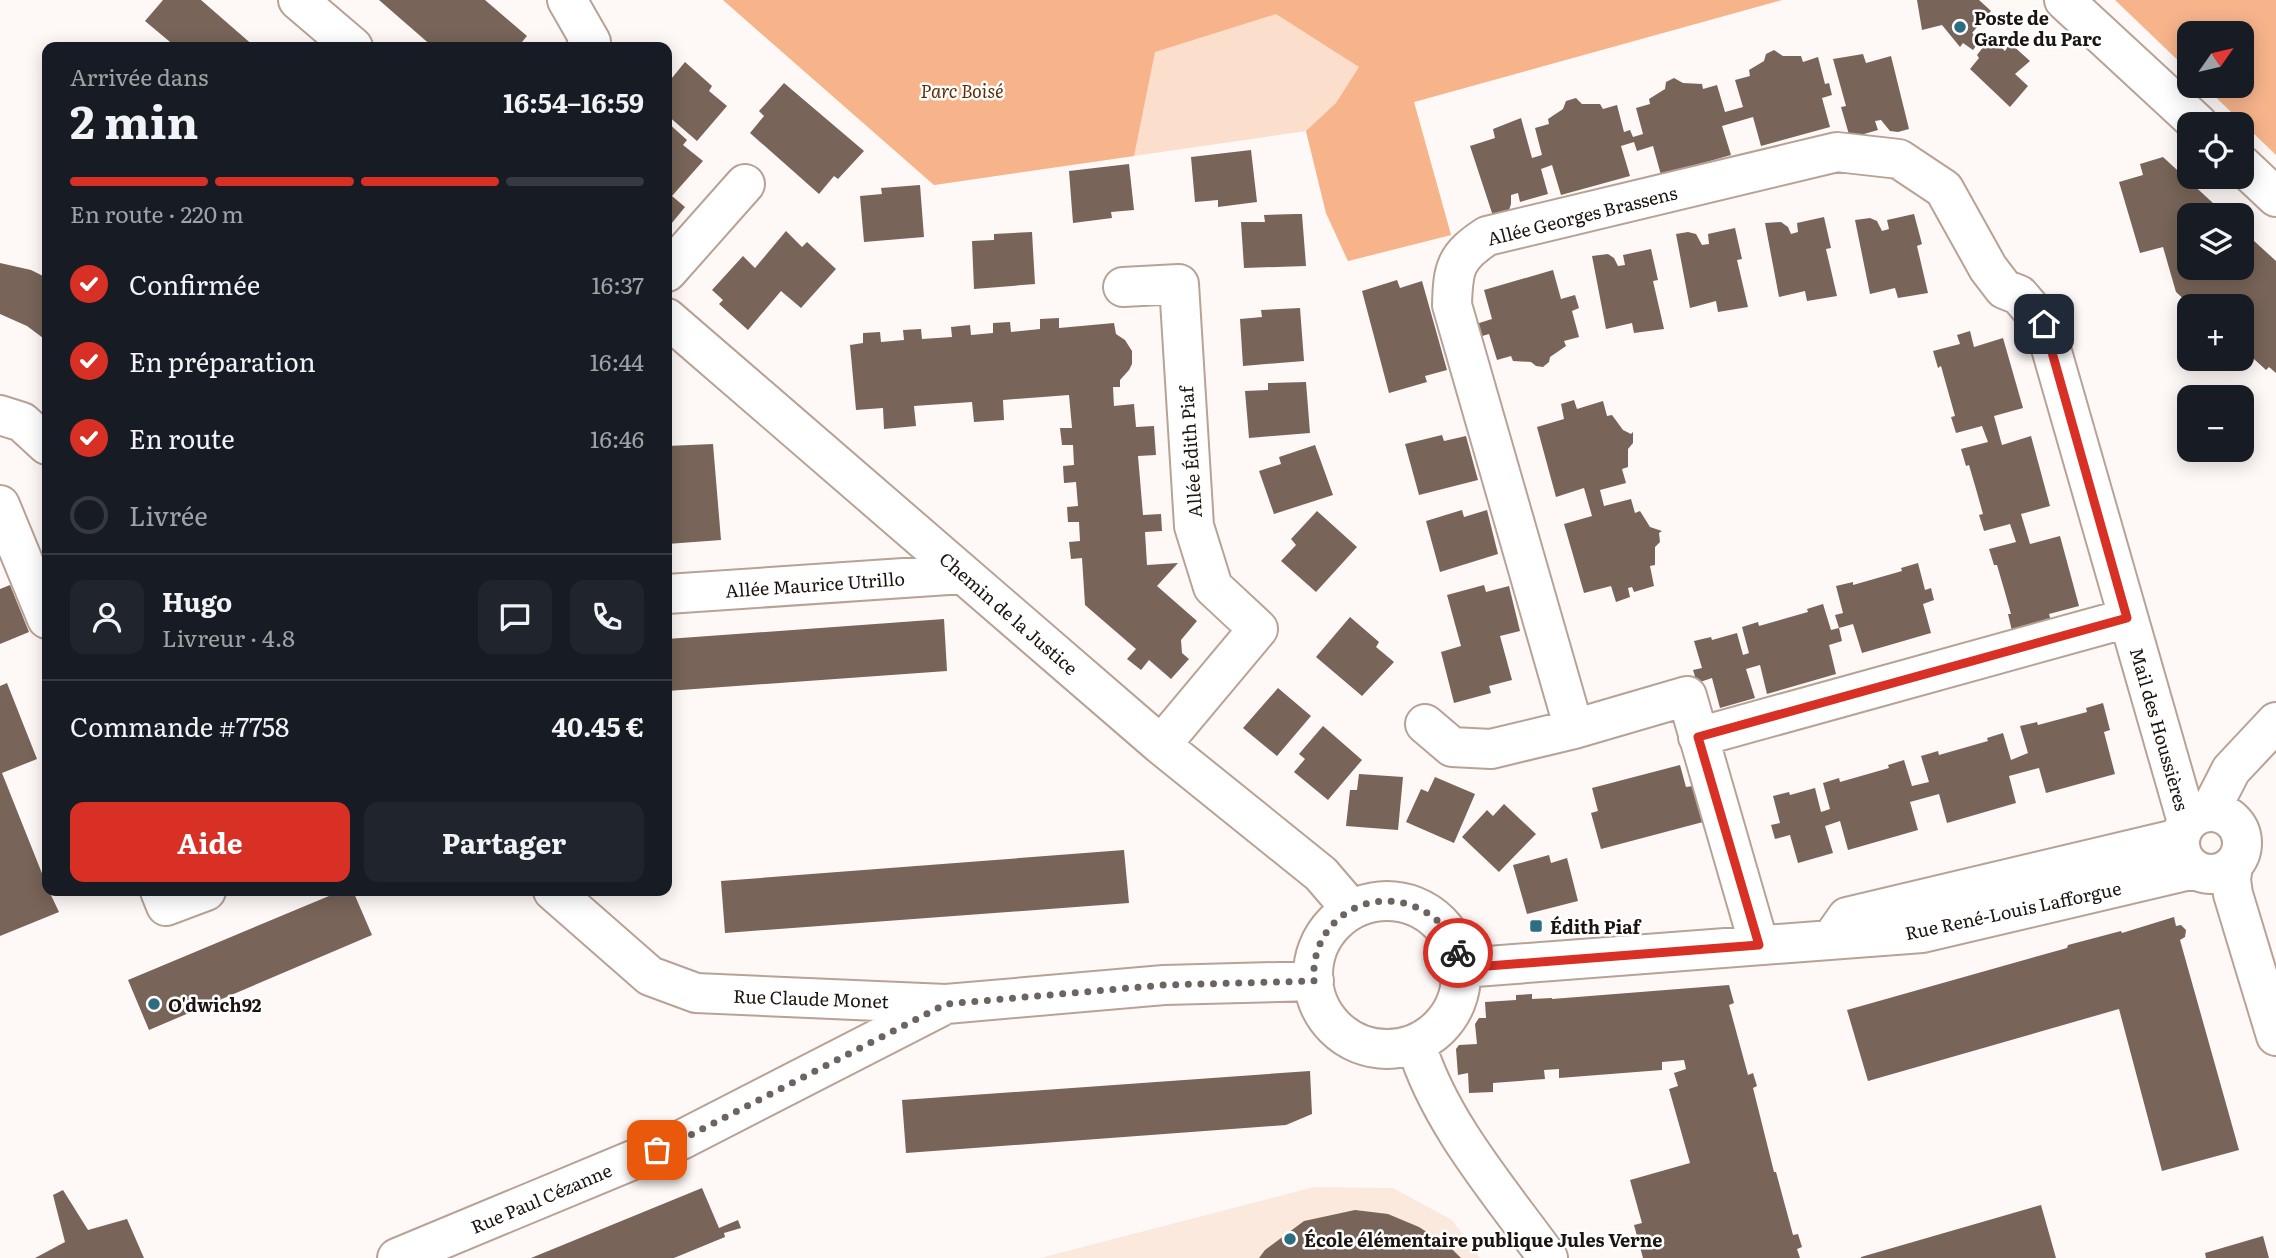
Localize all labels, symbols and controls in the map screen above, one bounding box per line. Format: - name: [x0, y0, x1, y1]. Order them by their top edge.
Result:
- place label: Poste de Garde du Parc: [1974, 4, 2102, 52]
- marker: Poste de Garde du Parc: [1952, 19, 1968, 35]
- north arrow: [2177, 21, 2254, 98]
- map controls: [2177, 21, 2254, 462]
- text: Arrivée dans: [70, 59, 208, 93]
- park label: Parc Boisé: [920, 77, 1004, 104]
- text: 16:54–16:59: [503, 82, 644, 121]
- text: 2 min: [70, 85, 199, 153]
- button: locate: [2177, 112, 2254, 189]
- street label: Allée Georges Brassens: [1484, 178, 1680, 252]
- text: En route · 220 m: [70, 196, 244, 230]
- button: layers: [2177, 203, 2254, 280]
- text: Confirmée: [129, 264, 260, 303]
- icon: check: [70, 265, 108, 303]
- text: 16:37: [591, 267, 644, 301]
- pin: [2014, 294, 2074, 354]
- button: +: [2177, 294, 2254, 371]
- icon: home: [2025, 305, 2063, 343]
- text: En préparation: [129, 341, 316, 380]
- icon: check: [70, 342, 108, 380]
- text: 16:44: [590, 344, 644, 378]
- street label: Allée Édith Piaf: [1172, 383, 1208, 519]
- button: −: [2177, 385, 2254, 462]
- text: En route: [129, 418, 235, 457]
- icon: check: [70, 419, 108, 457]
- text: 16:46: [590, 421, 644, 455]
- text: Livrée: [129, 495, 208, 534]
- street label: Chemin de la Justice: [934, 545, 1084, 681]
- street label: Allée Maurice Utrillo: [724, 564, 906, 604]
- button: person: [70, 580, 144, 654]
- button: chat: [478, 580, 552, 654]
- button: phone: [570, 580, 644, 654]
- text: Hugo: [162, 581, 232, 620]
- text: Livreur · 4.8: [162, 620, 295, 654]
- street label: Mail des Houssières: [2124, 644, 2196, 814]
- text: Commande #7758: [70, 706, 289, 745]
- text: 40.45 €: [551, 706, 644, 745]
- button: Aide: [70, 802, 350, 882]
- button: Partager: [364, 802, 644, 882]
- street label: Rue René-Louis Lafforgue: [1902, 874, 2124, 946]
- place label: Édith Piaf: [1550, 913, 1643, 940]
- courier: [1423, 918, 1493, 988]
- marker: Édith Piaf: [1528, 918, 1544, 934]
- icon: bike: [1439, 934, 1477, 972]
- street label: Rue Claude Monet: [733, 982, 890, 1014]
- place label: O'dwich92: [168, 991, 262, 1018]
- marker: O'dwich92: [146, 996, 162, 1012]
- pin: [627, 1120, 687, 1180]
- icon: bag: [638, 1131, 676, 1169]
- street label: Rue Paul Cézanne: [466, 1156, 616, 1240]
- place label: École élémentaire publique Jules Verne: [1304, 1226, 1662, 1253]
- marker: École élémentaire publique Jules Verne: [1282, 1231, 1298, 1247]

